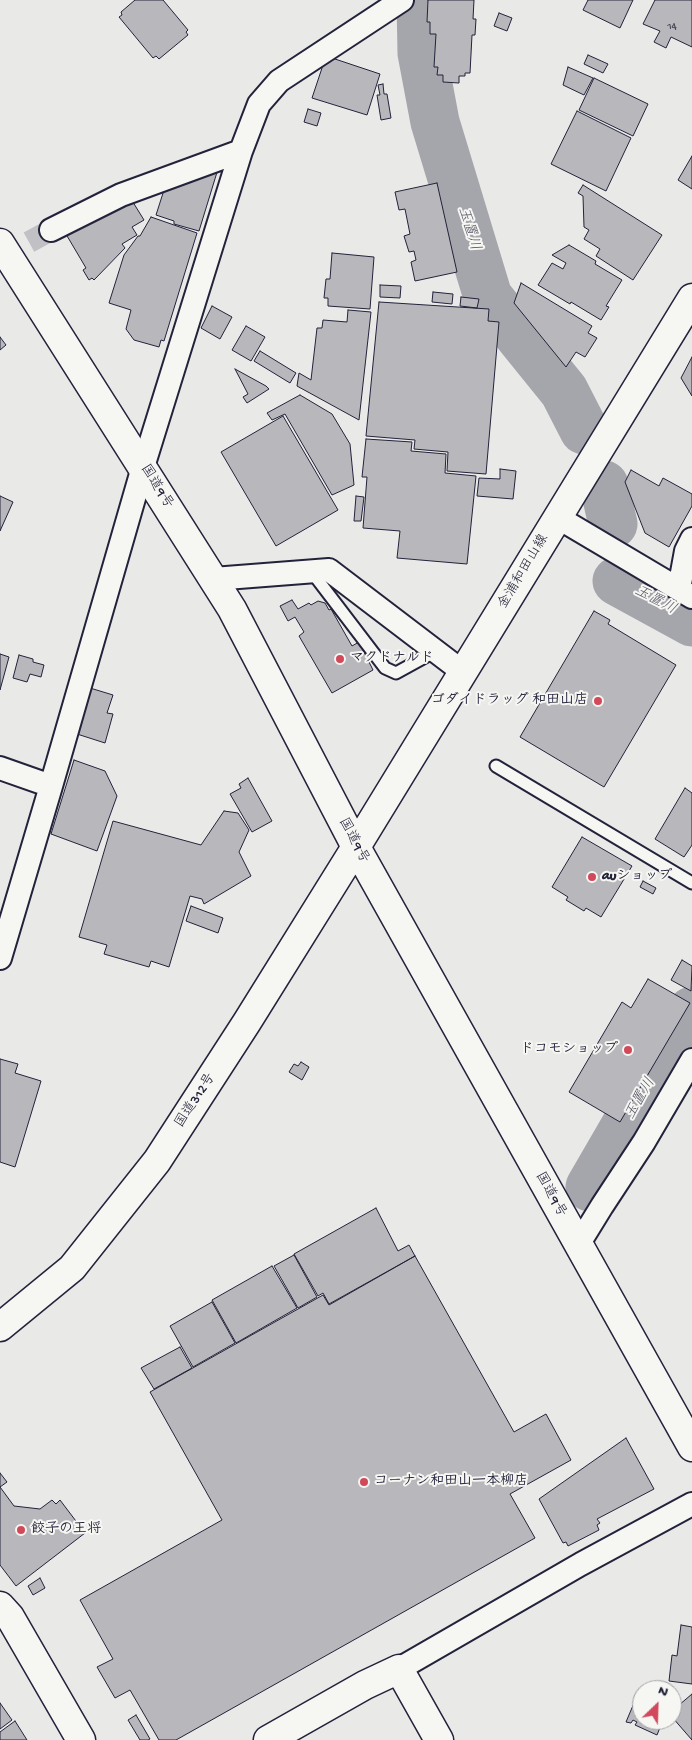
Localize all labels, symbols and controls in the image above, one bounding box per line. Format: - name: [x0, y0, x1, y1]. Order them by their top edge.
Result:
- house number: 14: [667, 20, 677, 34]
- water label: 玉置川: [453, 205, 483, 253]
- street label: 国道9号: [136, 462, 176, 512]
- street label: 金浦和田山線: [495, 532, 553, 612]
- water label: 玉置川: [631, 582, 679, 620]
- place label: マクドナルド: [350, 651, 434, 667]
- marker: マクドナルド: [334, 653, 346, 665]
- place label: ゴダイドラッグ 和田山店: [431, 693, 588, 709]
- marker: ゴダイドラッグ 和田山店: [592, 695, 604, 707]
- street label: 国道9号: [334, 815, 372, 867]
- place label: auショップ: [602, 869, 672, 885]
- marker: auショップ: [586, 871, 598, 883]
- place label: ドコモショップ: [520, 1042, 618, 1058]
- marker: ドコモショップ: [622, 1044, 634, 1056]
- street label: 国道312号: [172, 1071, 220, 1131]
- water label: 玉置川: [622, 1075, 660, 1123]
- street label: 国道9号: [531, 1169, 569, 1221]
- place label: コーナン和田山一本柳店: [374, 1474, 528, 1490]
- marker: コーナン和田山一本柳店: [358, 1476, 370, 1488]
- place label: 餃子の王将: [31, 1522, 101, 1538]
- marker: 餃子の王将: [15, 1524, 27, 1536]
- north arrow: [632, 1680, 682, 1730]
- text: N: [655, 1682, 671, 1701]

